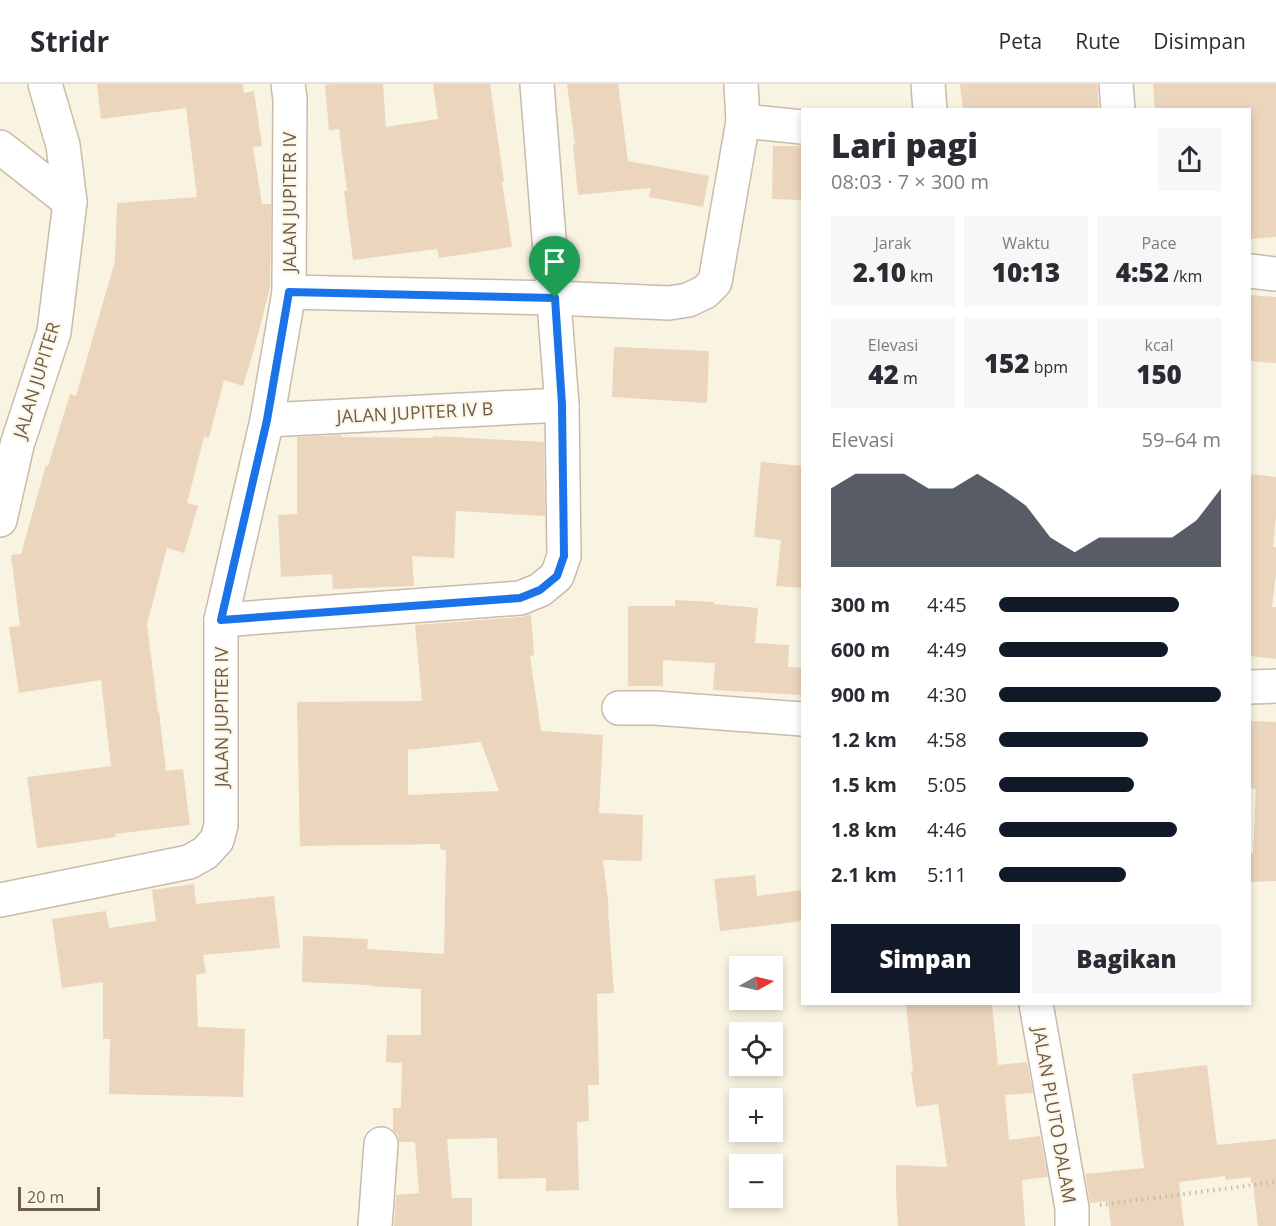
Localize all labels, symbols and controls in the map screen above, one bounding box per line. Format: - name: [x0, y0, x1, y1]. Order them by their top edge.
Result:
- text: Stridr: [30, 22, 109, 60]
- text: Peta: [999, 27, 1042, 55]
- text: Rute: [1075, 27, 1120, 55]
- text: Disimpan: [1153, 27, 1246, 55]
- text: Lari pagi: [831, 123, 978, 168]
- button: share: [1158, 128, 1221, 191]
- street label: JALAN JUPITER IV: [277, 131, 301, 274]
- text: 08:03 · 7 × 300 m: [831, 168, 989, 195]
- text: Jarak: [874, 232, 912, 254]
- text: Waktu: [1002, 232, 1050, 254]
- text: Pace: [1141, 232, 1177, 254]
- pin: [529, 236, 580, 298]
- icon: arrive: [538, 245, 571, 278]
- text: 2.10: [853, 254, 906, 290]
- text: 10:13: [992, 254, 1060, 290]
- text: 4:52: [1116, 254, 1169, 290]
- text: km: [906, 265, 933, 287]
- text: /km: [1169, 265, 1202, 287]
- street label: JALAN JUPITER: [6, 319, 65, 443]
- text: Elevasi: [868, 334, 918, 356]
- text: kcal: [1145, 334, 1174, 356]
- text: 152: [984, 345, 1030, 381]
- text: 42: [868, 356, 899, 392]
- text: bpm: [1030, 356, 1068, 378]
- text: 150: [1136, 356, 1182, 392]
- text: m: [899, 367, 918, 389]
- street label: JALAN JUPITER IV B: [334, 396, 494, 428]
- text: Elevasi: [831, 426, 894, 453]
- text: 59–64 m: [1142, 426, 1221, 453]
- text: 300 m: [831, 591, 890, 618]
- text: 4:45: [927, 591, 967, 618]
- text: 600 m: [831, 636, 890, 663]
- text: 4:49: [927, 636, 967, 663]
- street label: JALAN JUPITER IV: [209, 646, 233, 789]
- text: 900 m: [831, 681, 890, 708]
- text: 4:30: [927, 681, 967, 708]
- text: 1.2 km: [831, 726, 897, 753]
- text: 4:58: [927, 726, 967, 753]
- text: 1.5 km: [831, 771, 897, 798]
- text: 5:05: [927, 771, 967, 798]
- text: 1.8 km: [831, 816, 897, 843]
- text: 4:46: [927, 816, 967, 843]
- text: 2.1 km: [831, 861, 897, 888]
- text: 5:11: [927, 861, 967, 888]
- button: Simpan: [831, 924, 1020, 993]
- button: Bagikan: [1032, 924, 1221, 993]
- north arrow: [729, 956, 783, 1010]
- map controls: [729, 956, 783, 1208]
- button: locate: [729, 1022, 783, 1076]
- street label: JALAN PLUTO DALAM: [1027, 1023, 1082, 1205]
- button: +: [729, 1088, 783, 1142]
- button: −: [729, 1154, 783, 1208]
- scale bar: [18, 1184, 100, 1212]
- text: 20 m: [27, 1186, 64, 1208]

